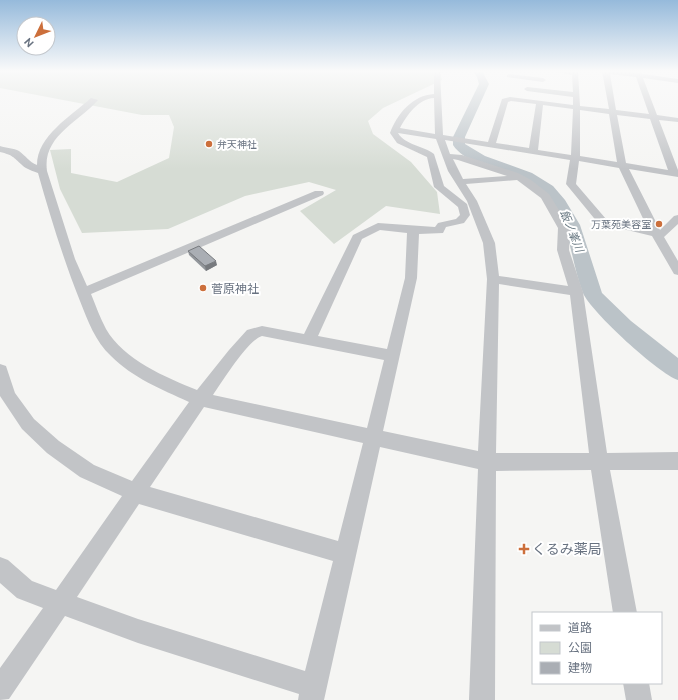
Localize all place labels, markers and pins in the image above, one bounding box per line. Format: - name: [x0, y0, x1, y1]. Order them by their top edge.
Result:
- marker: 弁天神社: [204, 139, 214, 149]
- place label: 弁天神社: [217, 139, 257, 150]
- place label: 万葉苑美容室: [591, 219, 651, 230]
- marker: 万葉苑美容室: [654, 219, 664, 229]
- place label: 菅原神社: [211, 282, 259, 295]
- marker: 菅原神社: [198, 283, 208, 293]
- place label: くるみ薬局: [532, 541, 602, 557]
- marker: くるみ薬局: [519, 544, 529, 554]

